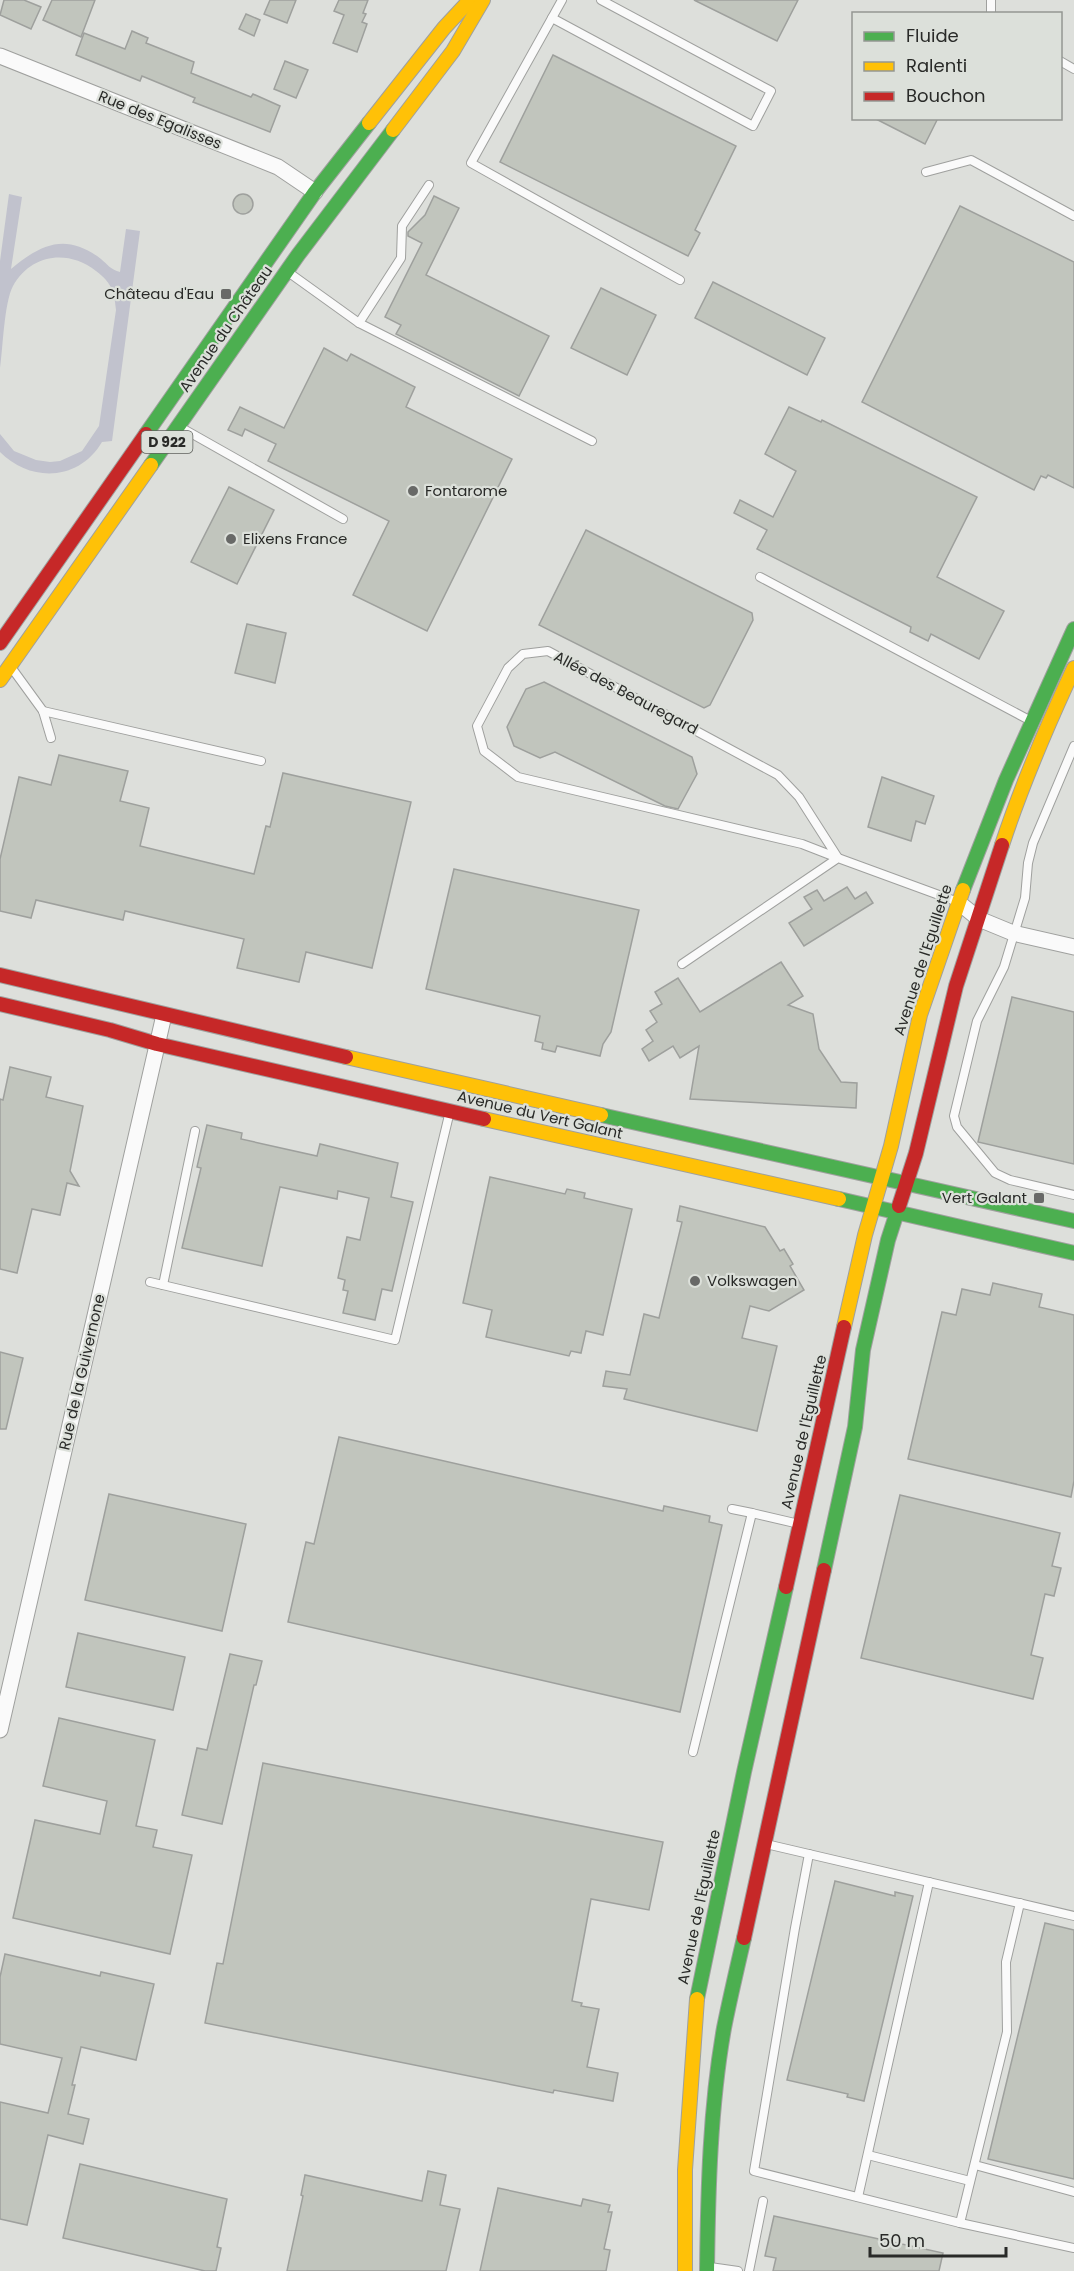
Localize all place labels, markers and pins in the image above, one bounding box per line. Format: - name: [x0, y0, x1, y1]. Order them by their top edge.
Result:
- place label: Château d'Eau: [104, 283, 214, 304]
- marker: Château d'Eau: [219, 287, 233, 301]
- place label: Fontarome: [425, 480, 507, 501]
- marker: Fontarome: [406, 484, 420, 498]
- place label: Elixens France: [243, 528, 347, 549]
- marker: Elixens France: [224, 532, 238, 546]
- place label: Vert Galant: [942, 1187, 1027, 1208]
- marker: Vert Galant: [1032, 1191, 1046, 1205]
- place label: Volkswagen: [707, 1270, 797, 1291]
- marker: Volkswagen: [688, 1274, 702, 1288]

